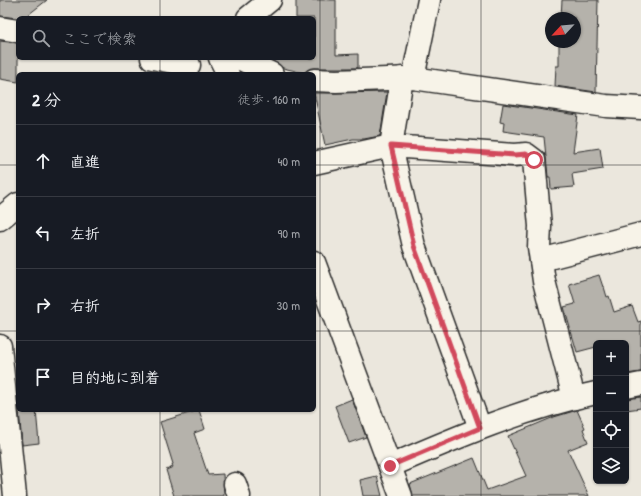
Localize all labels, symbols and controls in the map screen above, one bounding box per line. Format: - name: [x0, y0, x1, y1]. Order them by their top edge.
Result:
- north arrow: [545, 12, 581, 48]
- search box: [16, 16, 316, 60]
- icon: search: [30, 27, 52, 49]
- text: ここで検索: [62, 28, 137, 49]
- text: 2 分: [32, 88, 61, 111]
- text: 徒歩 · 160 m: [238, 90, 300, 108]
- icon: ahead: [32, 150, 54, 172]
- text: 直進: [70, 151, 100, 172]
- route start: [525, 151, 543, 169]
- text: 40 m: [277, 152, 300, 170]
- icon: left: [32, 222, 54, 244]
- text: 左折: [70, 223, 100, 244]
- text: 90 m: [278, 224, 300, 242]
- icon: right: [32, 294, 54, 316]
- text: 右折: [70, 295, 100, 316]
- text: 30 m: [277, 296, 300, 314]
- map controls: [593, 340, 629, 484]
- button: +: [593, 340, 629, 376]
- icon: arrive: [32, 366, 54, 388]
- text: 目的地に到着: [70, 367, 160, 388]
- button: −: [593, 376, 629, 412]
- button: locate: [593, 412, 629, 448]
- button: layers: [593, 448, 629, 484]
- route end: [381, 457, 399, 475]

